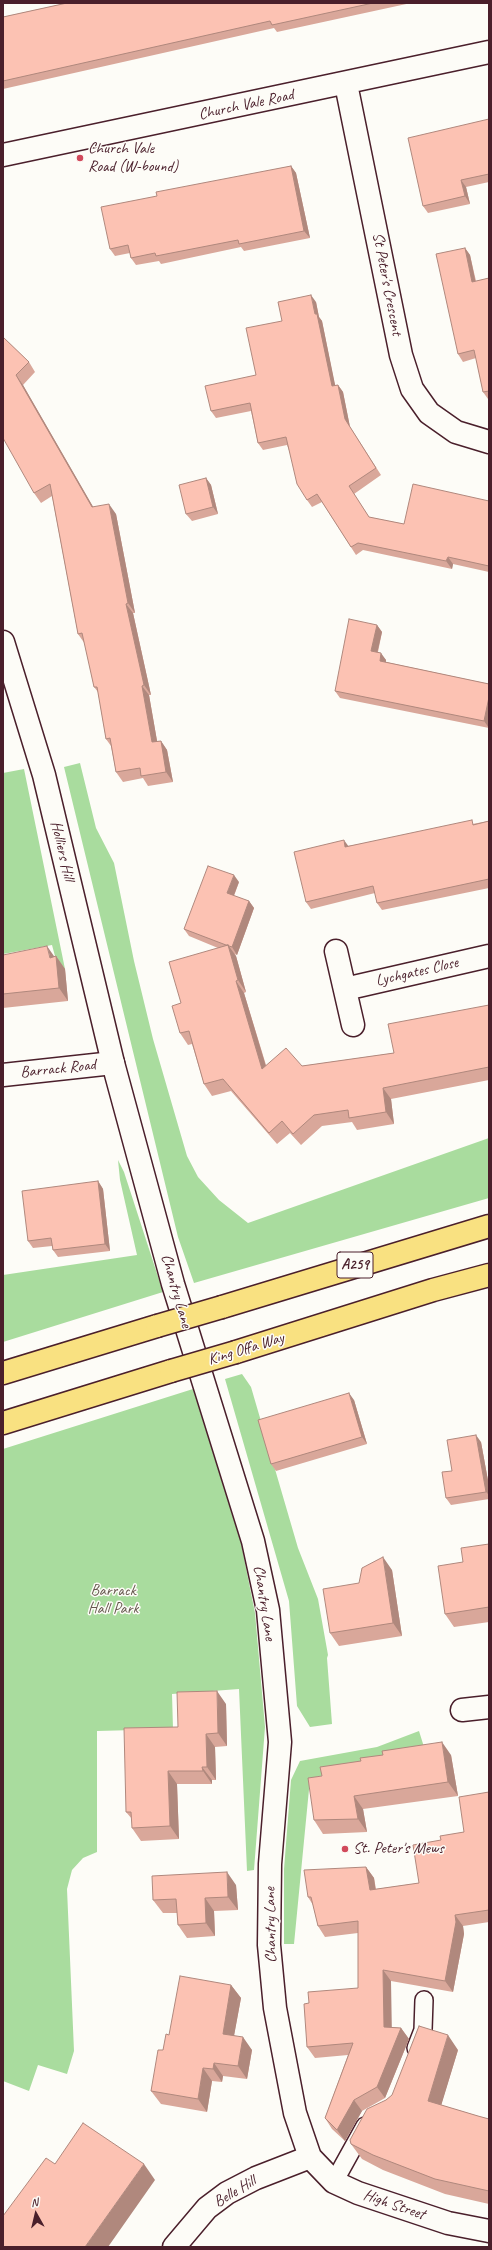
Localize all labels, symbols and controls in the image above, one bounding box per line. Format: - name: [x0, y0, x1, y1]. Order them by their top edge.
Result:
- street label: Church Vale Road: [197, 86, 295, 124]
- place label: Church Vale Road (W-bound): [88, 139, 178, 177]
- marker: Church Vale Road (W-bound): [75, 153, 85, 163]
- street label: St Peter's Crescent: [368, 231, 406, 337]
- street label: Holliers Hill: [46, 819, 78, 883]
- street label: Lychgates Close: [374, 953, 460, 991]
- street label: Barrack Road: [19, 1055, 97, 1083]
- street label: Chantry Lane: [156, 1252, 196, 1330]
- road number: A259: [337, 1252, 373, 1278]
- street label: King Offa Way: [206, 1328, 286, 1370]
- street label: Chantry Lane: [249, 1564, 279, 1642]
- park label: Barrack Hall Park: [88, 1581, 138, 1619]
- place label: St. Peter's Mews: [353, 1839, 444, 1859]
- marker: St. Peter's Mews: [340, 1844, 350, 1854]
- street label: Chantry Lane: [261, 1887, 281, 1963]
- street label: Belle Hill: [210, 2172, 260, 2212]
- street label: High Street: [361, 2186, 427, 2224]
- north arrow: [16, 2194, 56, 2234]
- text: N: [30, 2195, 39, 2210]

